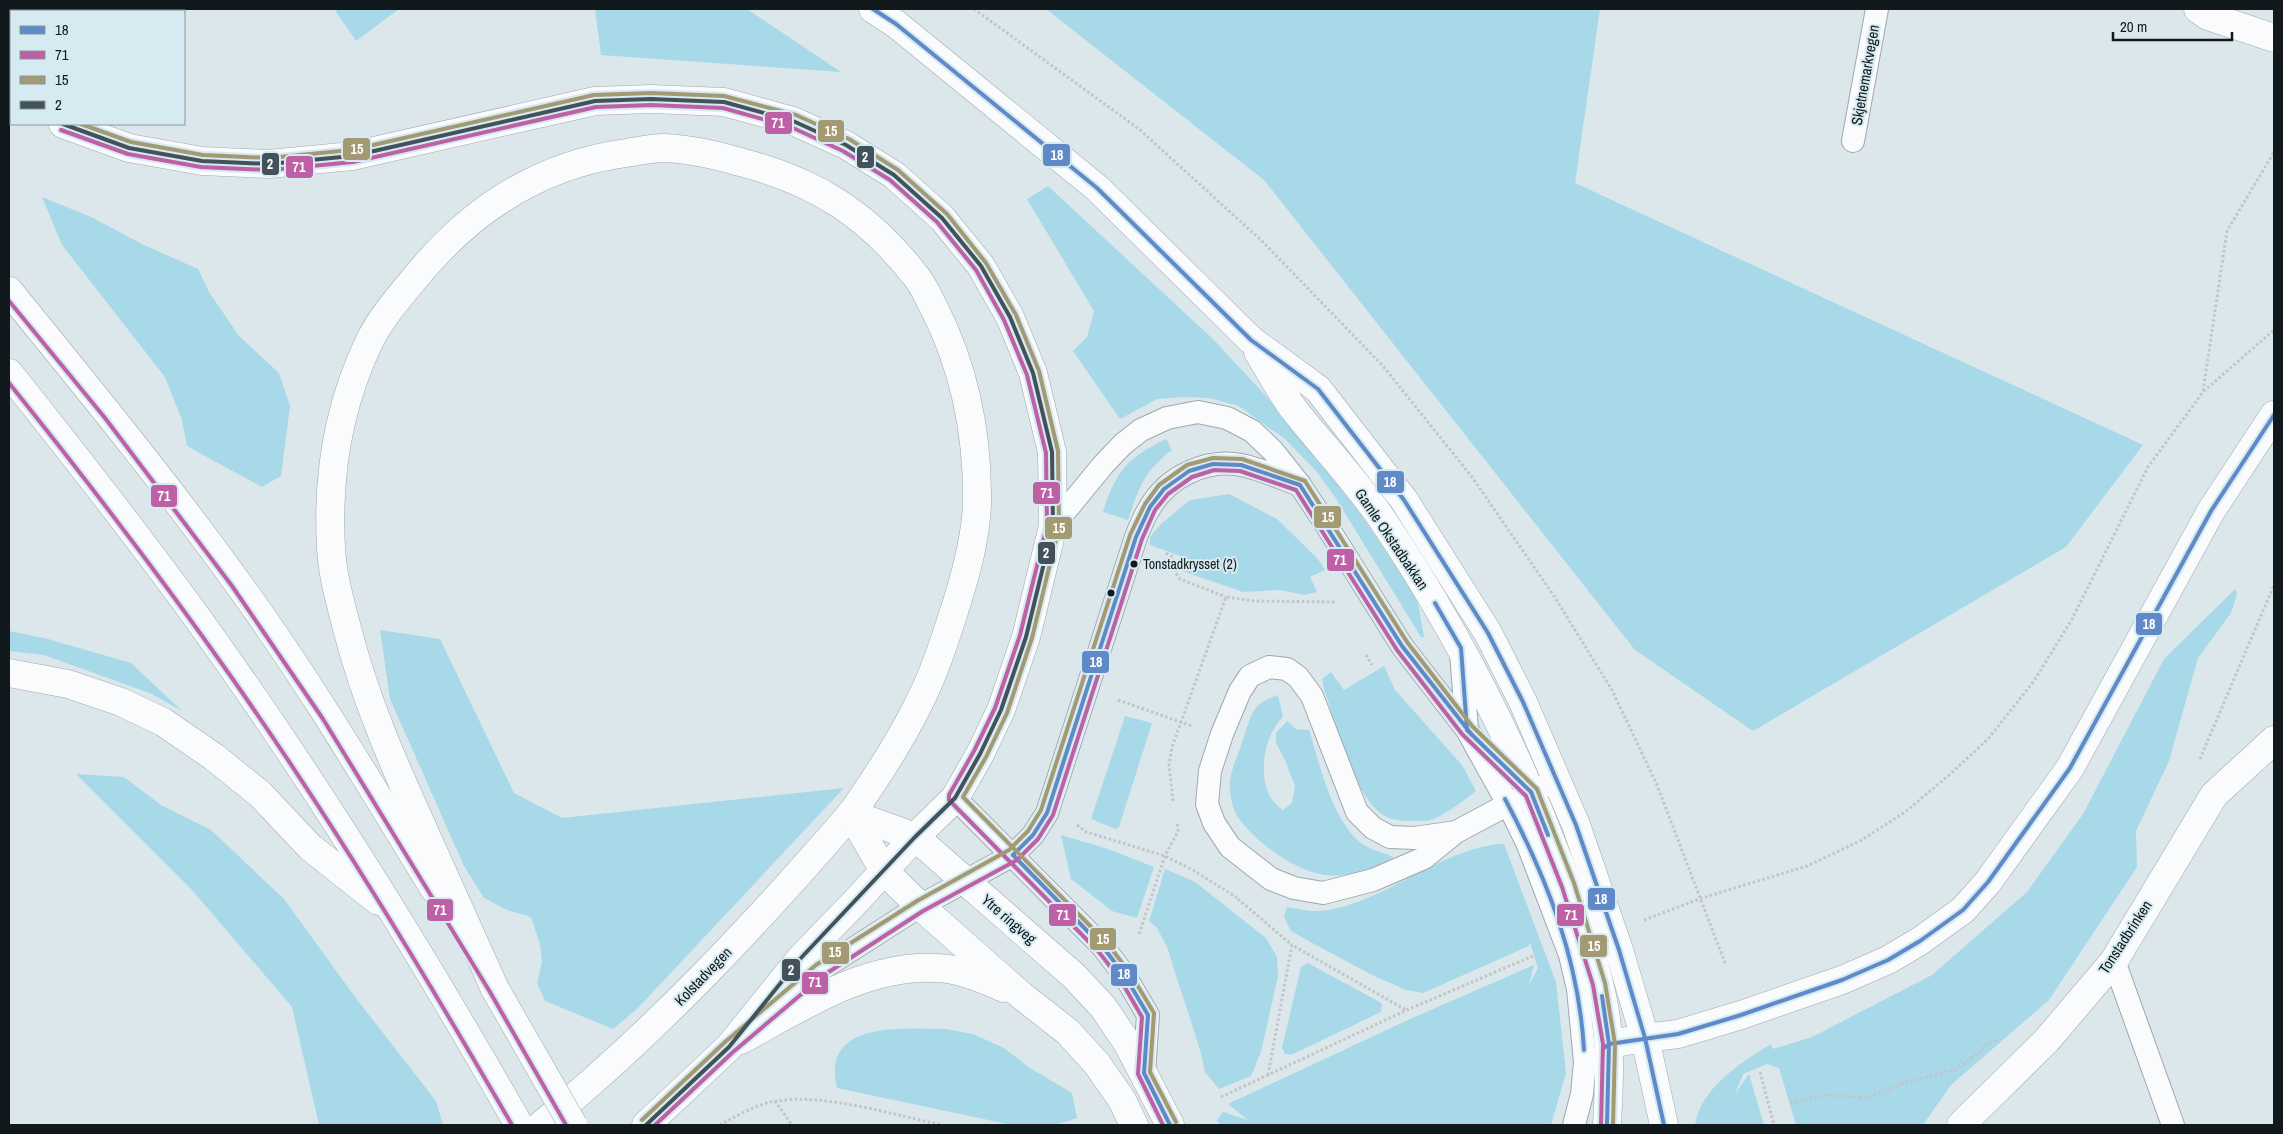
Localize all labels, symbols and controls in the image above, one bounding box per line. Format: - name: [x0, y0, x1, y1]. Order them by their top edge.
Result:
- legend: [10, 10, 185, 125]
- scale bar: [2113, 10, 2232, 42]
- text: 20 m: [2120, 16, 2147, 37]
- text: 18: [55, 19, 69, 40]
- street label: Skjetnemarkvegen: [1846, 23, 1884, 127]
- text: 71: [55, 44, 69, 65]
- text: 15: [55, 69, 69, 90]
- text: 2: [55, 94, 62, 115]
- line badge: 71: [764, 111, 793, 135]
- text: 71: [772, 114, 785, 132]
- line badge: 15: [817, 119, 845, 143]
- text: 15: [825, 122, 838, 140]
- line badge: 15: [342, 137, 371, 161]
- text: 15: [351, 140, 364, 158]
- line badge: 18: [1042, 143, 1071, 167]
- line badge: 2: [856, 145, 875, 169]
- text: 18: [1051, 146, 1063, 164]
- text: 2: [862, 148, 868, 166]
- line badge: 2: [261, 152, 280, 176]
- text: 2: [267, 155, 273, 173]
- line badge: 71: [285, 155, 314, 179]
- text: 71: [293, 158, 306, 176]
- line badge: 18: [1376, 470, 1405, 494]
- text: 18: [1384, 473, 1396, 491]
- line badge: 71: [1032, 481, 1061, 505]
- line badge: 71: [150, 484, 178, 508]
- text: 71: [1041, 484, 1054, 502]
- street label: Gamle Okstadbakkan: [1350, 484, 1434, 594]
- text: 71: [158, 487, 171, 505]
- line badge: 15: [1313, 505, 1342, 529]
- text: 15: [1322, 508, 1335, 526]
- line badge: 15: [1044, 516, 1073, 540]
- text: 15: [1053, 519, 1066, 537]
- line badge: 2: [1037, 541, 1056, 565]
- text: 2: [1043, 544, 1049, 562]
- line badge: 71: [1326, 548, 1355, 572]
- text: 71: [1334, 551, 1347, 569]
- place label: Tonstadkrysset (2): [1143, 555, 1237, 573]
- marker: Tonstadkrysset (2): [1129, 559, 1139, 569]
- unlabelled marker: [1106, 588, 1116, 598]
- line badge: 18: [2135, 612, 2163, 636]
- text: 18: [2143, 615, 2155, 633]
- line badge: 18: [1081, 650, 1110, 674]
- text: 18: [1090, 653, 1102, 671]
- line badge: 18: [1587, 887, 1616, 911]
- street label: Ytre ringveg: [977, 889, 1041, 949]
- text: 18: [1595, 890, 1607, 908]
- street label: Tonstadbrinken: [2093, 896, 2157, 978]
- line badge: 71: [426, 898, 454, 922]
- text: 71: [434, 901, 447, 919]
- line badge: 71: [1048, 903, 1077, 927]
- line badge: 71: [1556, 903, 1585, 927]
- text: 71: [1057, 906, 1070, 924]
- text: 71: [1565, 906, 1578, 924]
- line badge: 15: [1089, 927, 1117, 951]
- text: 15: [1097, 930, 1110, 948]
- line badge: 15: [1579, 934, 1608, 958]
- text: 15: [1588, 937, 1601, 955]
- line badge: 15: [821, 941, 850, 965]
- street label: Kolstadvegen: [670, 942, 736, 1010]
- text: 15: [829, 943, 842, 961]
- line badge: 2: [781, 958, 801, 982]
- text: 2: [788, 961, 794, 979]
- line badge: 18: [1110, 963, 1138, 987]
- text: 18: [1118, 965, 1130, 983]
- line badge: 71: [801, 971, 829, 995]
- text: 71: [809, 973, 822, 991]

